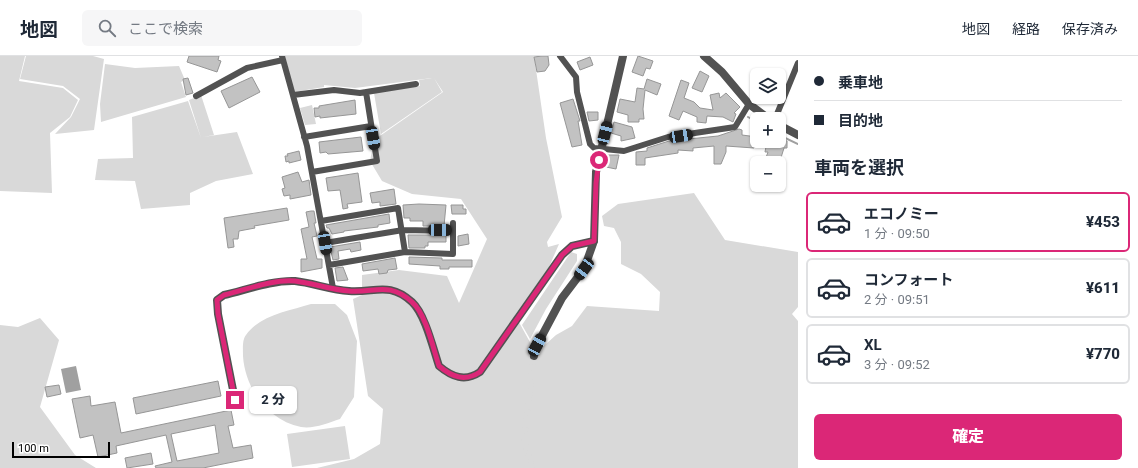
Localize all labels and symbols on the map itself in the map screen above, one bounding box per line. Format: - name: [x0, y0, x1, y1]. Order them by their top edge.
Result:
- car: [596, 120, 614, 146]
- car: [365, 125, 381, 151]
- car: [668, 128, 694, 144]
- route start: [590, 151, 608, 169]
- car: [428, 224, 452, 236]
- car: [317, 230, 333, 256]
- car: [572, 256, 596, 282]
- car: [526, 332, 548, 358]
- callout: 2 分: [249, 386, 297, 414]
- route end: [226, 391, 244, 409]
- scale bar: [12, 440, 110, 459]

